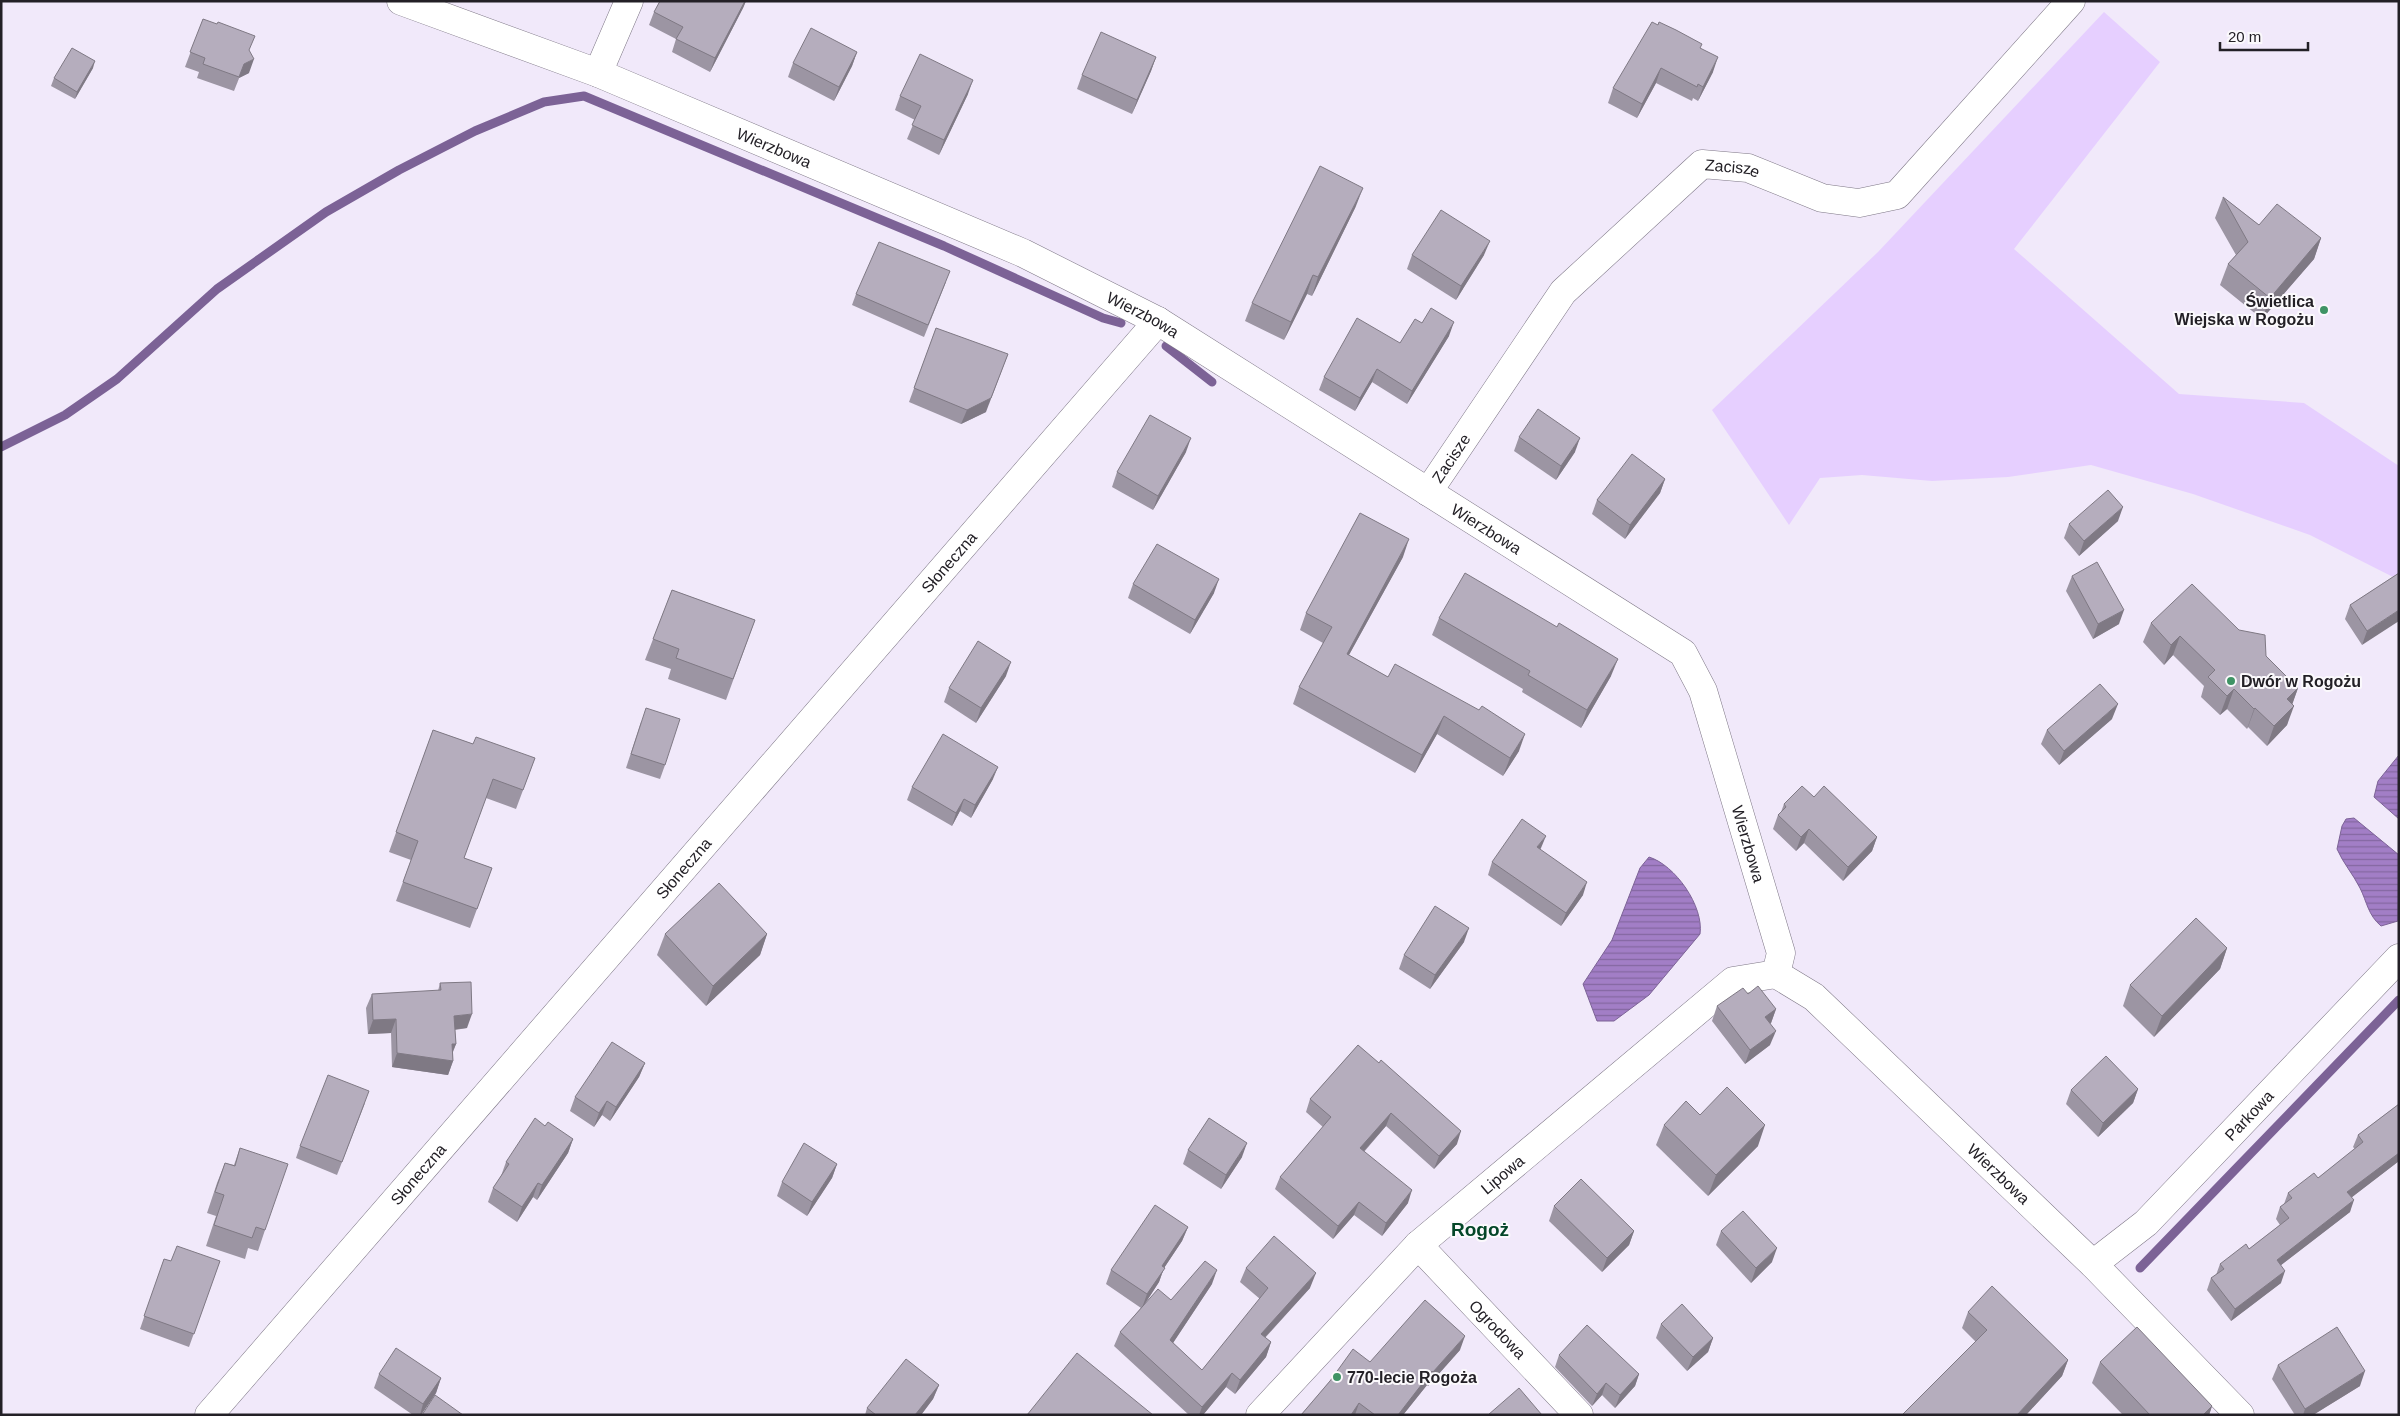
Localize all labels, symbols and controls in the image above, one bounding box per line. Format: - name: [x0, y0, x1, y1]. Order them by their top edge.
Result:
- scale bar: [2220, 20, 2308, 52]
- text: 20 m: [2228, 28, 2261, 45]
- street label: Wierzbowa: [734, 125, 814, 171]
- street label: Zacisze: [1704, 156, 1762, 181]
- street label: Wierzbowa: [1104, 289, 1182, 341]
- place label: Świetlica Wiejska w Rogożu: [2175, 292, 2314, 328]
- marker: Świetlica Wiejska w Rogożu: [2318, 304, 2330, 316]
- street label: Zacisze: [1429, 431, 1474, 486]
- street label: Wierzbowa: [1448, 501, 1524, 557]
- street label: Słoneczna: [918, 529, 980, 596]
- place label: Dwór w Rogożu: [2241, 673, 2361, 690]
- marker: Dwór w Rogożu: [2225, 675, 2237, 687]
- street label: Wierzbowa: [1729, 804, 1767, 884]
- street label: Słoneczna: [653, 835, 715, 902]
- street label: Parkowa: [2222, 1087, 2277, 1144]
- street label: Słoneczna: [387, 1140, 449, 1208]
- street label: Wierzbowa: [1964, 1141, 2033, 1208]
- street label: Lipowa: [1478, 1152, 1528, 1198]
- district label: Rogoż: [1451, 1219, 1509, 1240]
- street label: Ogrodowa: [1466, 1297, 1529, 1362]
- place label: 770-lecie Rogoża: [1347, 1369, 1477, 1386]
- marker: 770-lecie Rogoża: [1331, 1371, 1343, 1383]

